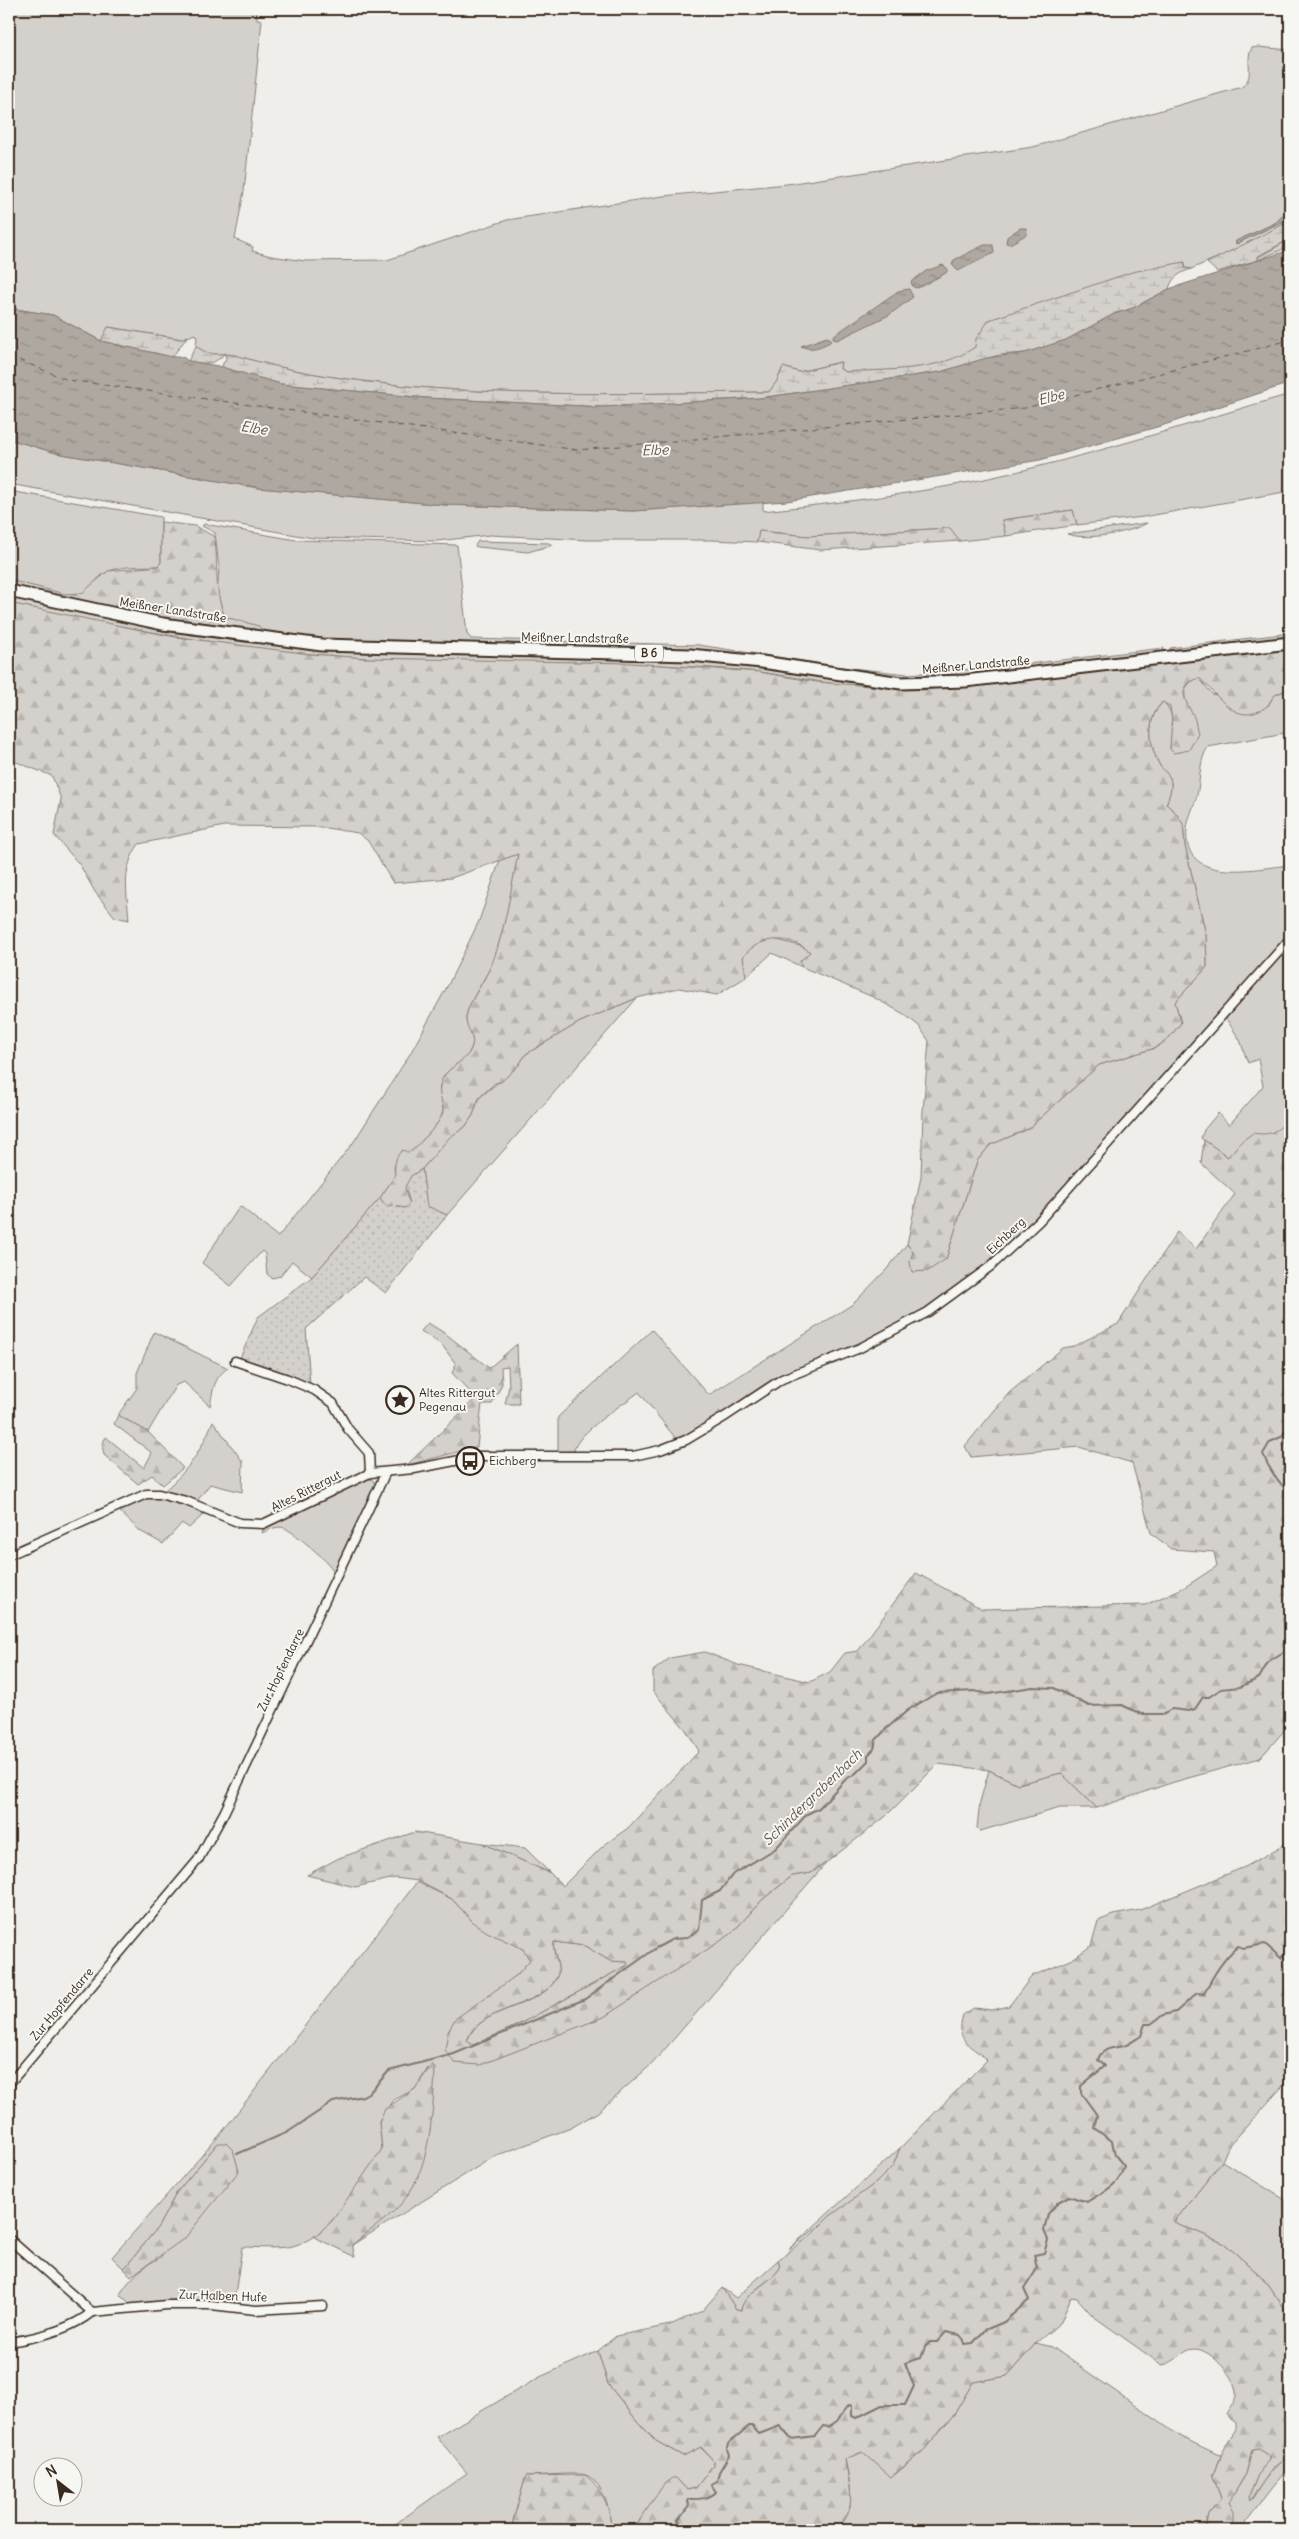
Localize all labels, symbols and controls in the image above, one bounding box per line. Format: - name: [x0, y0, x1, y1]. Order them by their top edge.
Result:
- water label: Elbe: [1036, 384, 1068, 409]
- water label: Elbe: [239, 417, 270, 439]
- water label: Elbe: [641, 440, 670, 459]
- street label: Meißner Landstraße: [119, 594, 228, 625]
- street label: Meißner Landstraße: [521, 629, 629, 646]
- road number: B 6: [635, 644, 663, 661]
- street label: Meißner Landstraße: [922, 652, 1030, 677]
- street label: Eichberg: [983, 1214, 1028, 1257]
- place icon: Altes Rittergut Pegenau: [385, 1385, 415, 1415]
- place label: Altes Rittergut Pegenau: [419, 1385, 495, 1414]
- bus stop icon: Eichberg: [455, 1446, 485, 1476]
- place label: Eichberg: [489, 1453, 536, 1468]
- street label: Altes Rittergut: [268, 1467, 343, 1515]
- street label: Zur Hopfendarre: [254, 1626, 307, 1714]
- water label: Schindergrabenbach: [759, 1744, 866, 1849]
- street label: Zur Hopfendarre: [27, 1964, 96, 2043]
- street label: Zur Halben Hufe: [179, 2286, 267, 2305]
- north arrow: [32, 2456, 82, 2506]
- text: N: [43, 2461, 60, 2481]

